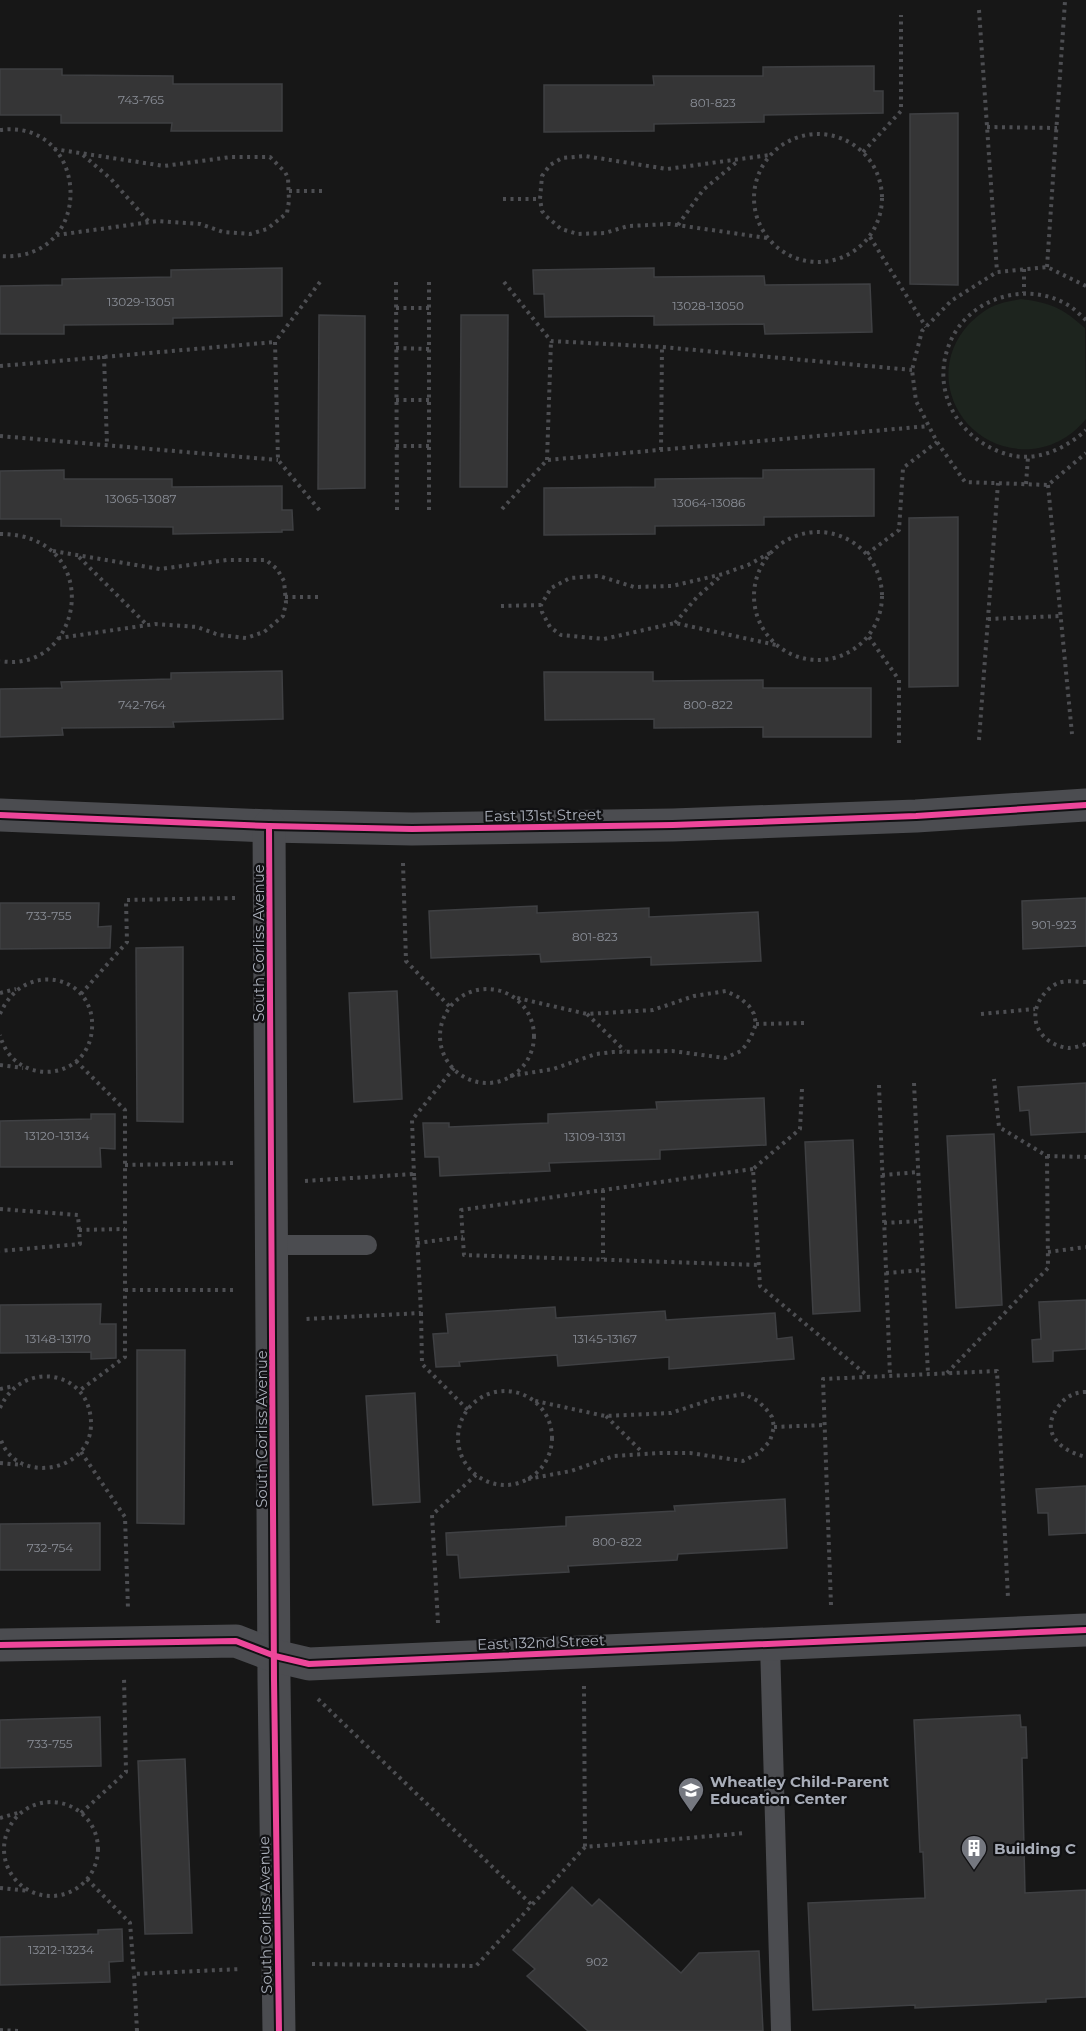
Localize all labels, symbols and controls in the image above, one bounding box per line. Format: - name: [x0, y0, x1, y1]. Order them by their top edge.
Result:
- house number: 743-765: [118, 92, 164, 107]
- house number: 801-823: [690, 95, 736, 110]
- house number: 13029-13051: [107, 294, 175, 309]
- house number: 13028-13050: [672, 298, 744, 313]
- house number: 13065-13087: [105, 491, 177, 506]
- house number: 13064-13086: [673, 495, 745, 510]
- house number: 742-764: [118, 697, 166, 712]
- house number: 800-822: [683, 697, 733, 712]
- street label: East 131st Street: [484, 804, 602, 826]
- street label: South Corliss Avenue: [249, 864, 268, 1022]
- house number: 733-755: [26, 908, 72, 923]
- house number: 901-923: [1031, 917, 1077, 932]
- house number: 801-823: [572, 929, 618, 944]
- house number: 13120-13134: [25, 1128, 89, 1143]
- house number: 13109-13131: [564, 1129, 626, 1144]
- house number: 13148-13170: [25, 1331, 91, 1346]
- house number: 13145-13167: [573, 1331, 637, 1346]
- street label: South Corliss Avenue: [252, 1350, 271, 1508]
- house number: 800-822: [592, 1534, 642, 1549]
- house number: 732-754: [27, 1540, 73, 1555]
- street label: East 132nd Street: [477, 1630, 605, 1654]
- house number: 733-755: [27, 1736, 73, 1751]
- place label: Wheatley Child-Parent Education Center: [710, 1772, 890, 1808]
- school or university icon: Wheatley Child-Parent Education Center: [676, 1775, 706, 1813]
- building icon: Building C: [959, 1833, 989, 1871]
- street label: South Corliss Avenue: [254, 1836, 276, 1994]
- place label: Building C: [994, 1839, 1076, 1858]
- house number: 13212-13234: [28, 1942, 94, 1957]
- house number: 902: [586, 1954, 608, 1969]

